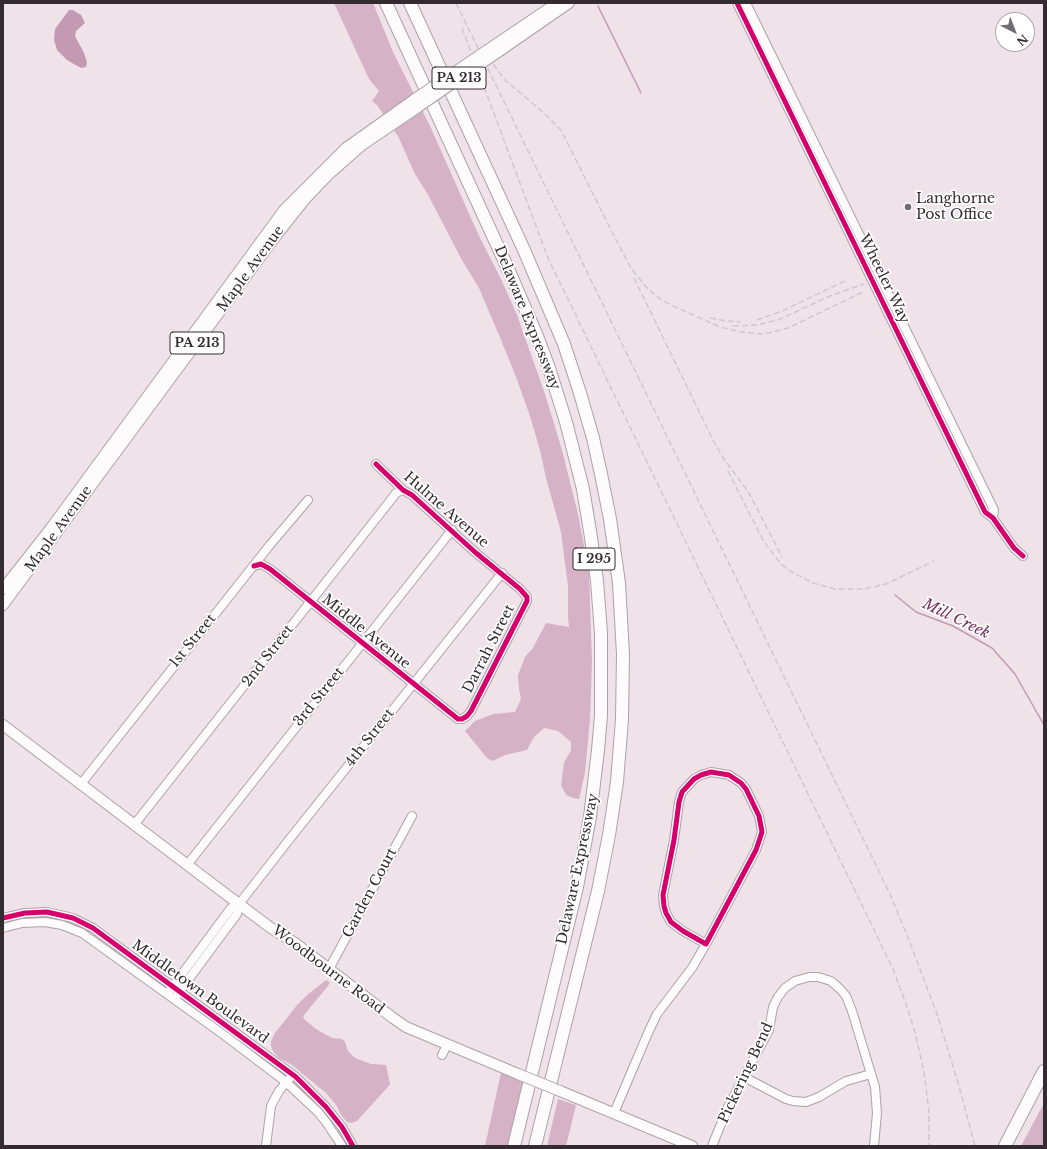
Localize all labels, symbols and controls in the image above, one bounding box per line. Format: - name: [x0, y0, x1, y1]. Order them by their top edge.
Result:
- north arrow: [995, 12, 1035, 52]
- text: N: [1014, 32, 1031, 49]
- road number: PA 213: [432, 67, 486, 89]
- place label: Langhorne Post Office: [916, 191, 995, 224]
- marker: Langhorne Post Office: [903, 202, 913, 212]
- street label: Maple Avenue: [214, 223, 288, 315]
- street label: Wheeler Way: [855, 232, 913, 326]
- street label: Delaware Expressway: [490, 243, 564, 393]
- road number: PA 213: [170, 332, 224, 354]
- street label: Hulme Avenue: [400, 469, 492, 551]
- street label: Maple Avenue: [22, 483, 96, 575]
- road number: I 295: [573, 548, 615, 570]
- street label: Middle Avenue: [318, 591, 414, 673]
- water label: Mill Creek: [919, 595, 993, 643]
- street label: Darrah Street: [460, 602, 518, 696]
- street label: 1st Street: [166, 611, 220, 671]
- street label: 2nd Street: [239, 622, 297, 690]
- street label: 3rd Street: [290, 664, 348, 730]
- street label: 4th Street: [342, 706, 398, 770]
- street label: Delaware Expressway: [554, 792, 602, 946]
- street label: Garden Court: [339, 845, 401, 941]
- street label: Woodbourne Road: [268, 922, 388, 1018]
- street label: Middletown Boulevard: [128, 937, 272, 1047]
- street label: Pickering Bend: [715, 1020, 777, 1126]

